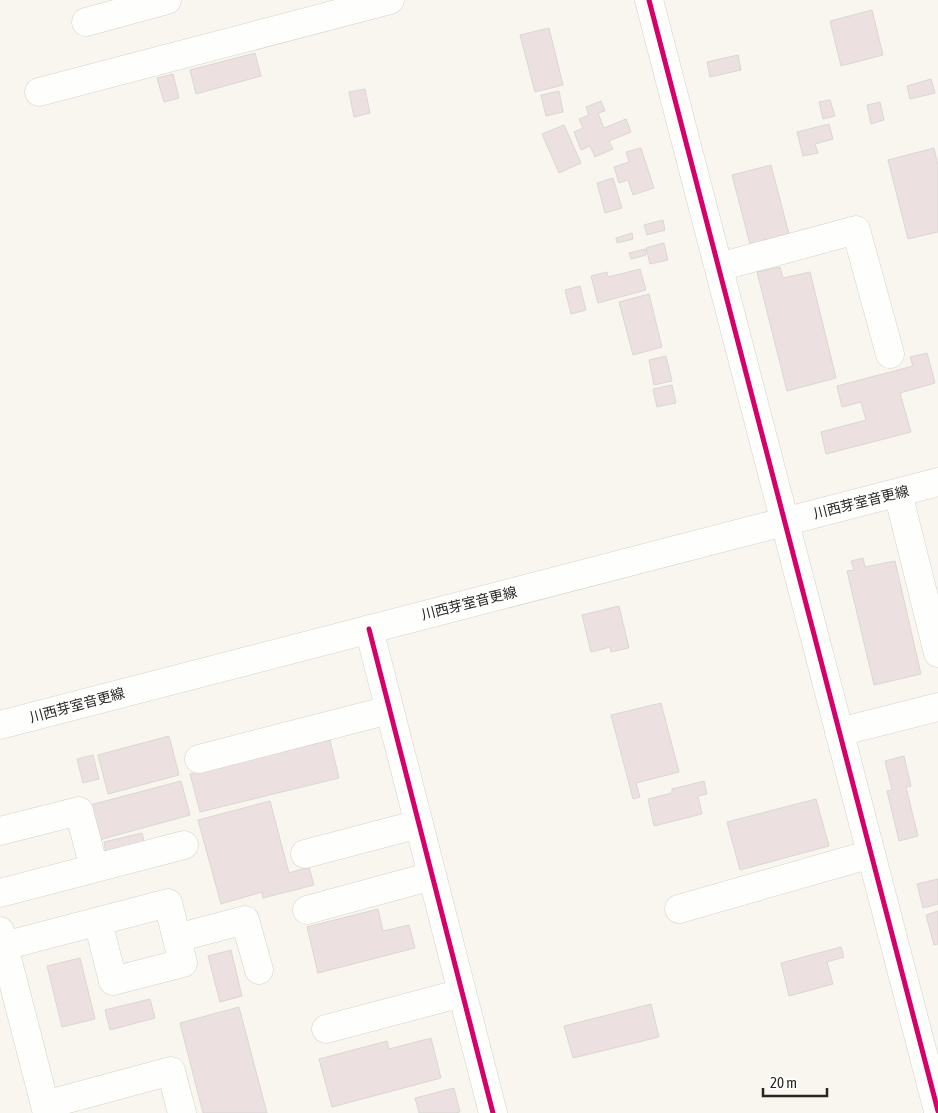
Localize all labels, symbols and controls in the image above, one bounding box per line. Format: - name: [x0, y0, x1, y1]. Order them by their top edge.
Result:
- street label: 川西芽室音更線: [812, 482, 910, 522]
- street label: 川西芽室音更線: [420, 583, 518, 623]
- street label: 川西芽室音更線: [28, 685, 126, 725]
- scale bar: [763, 1066, 827, 1098]
- text: 20 m: [770, 1074, 797, 1091]

